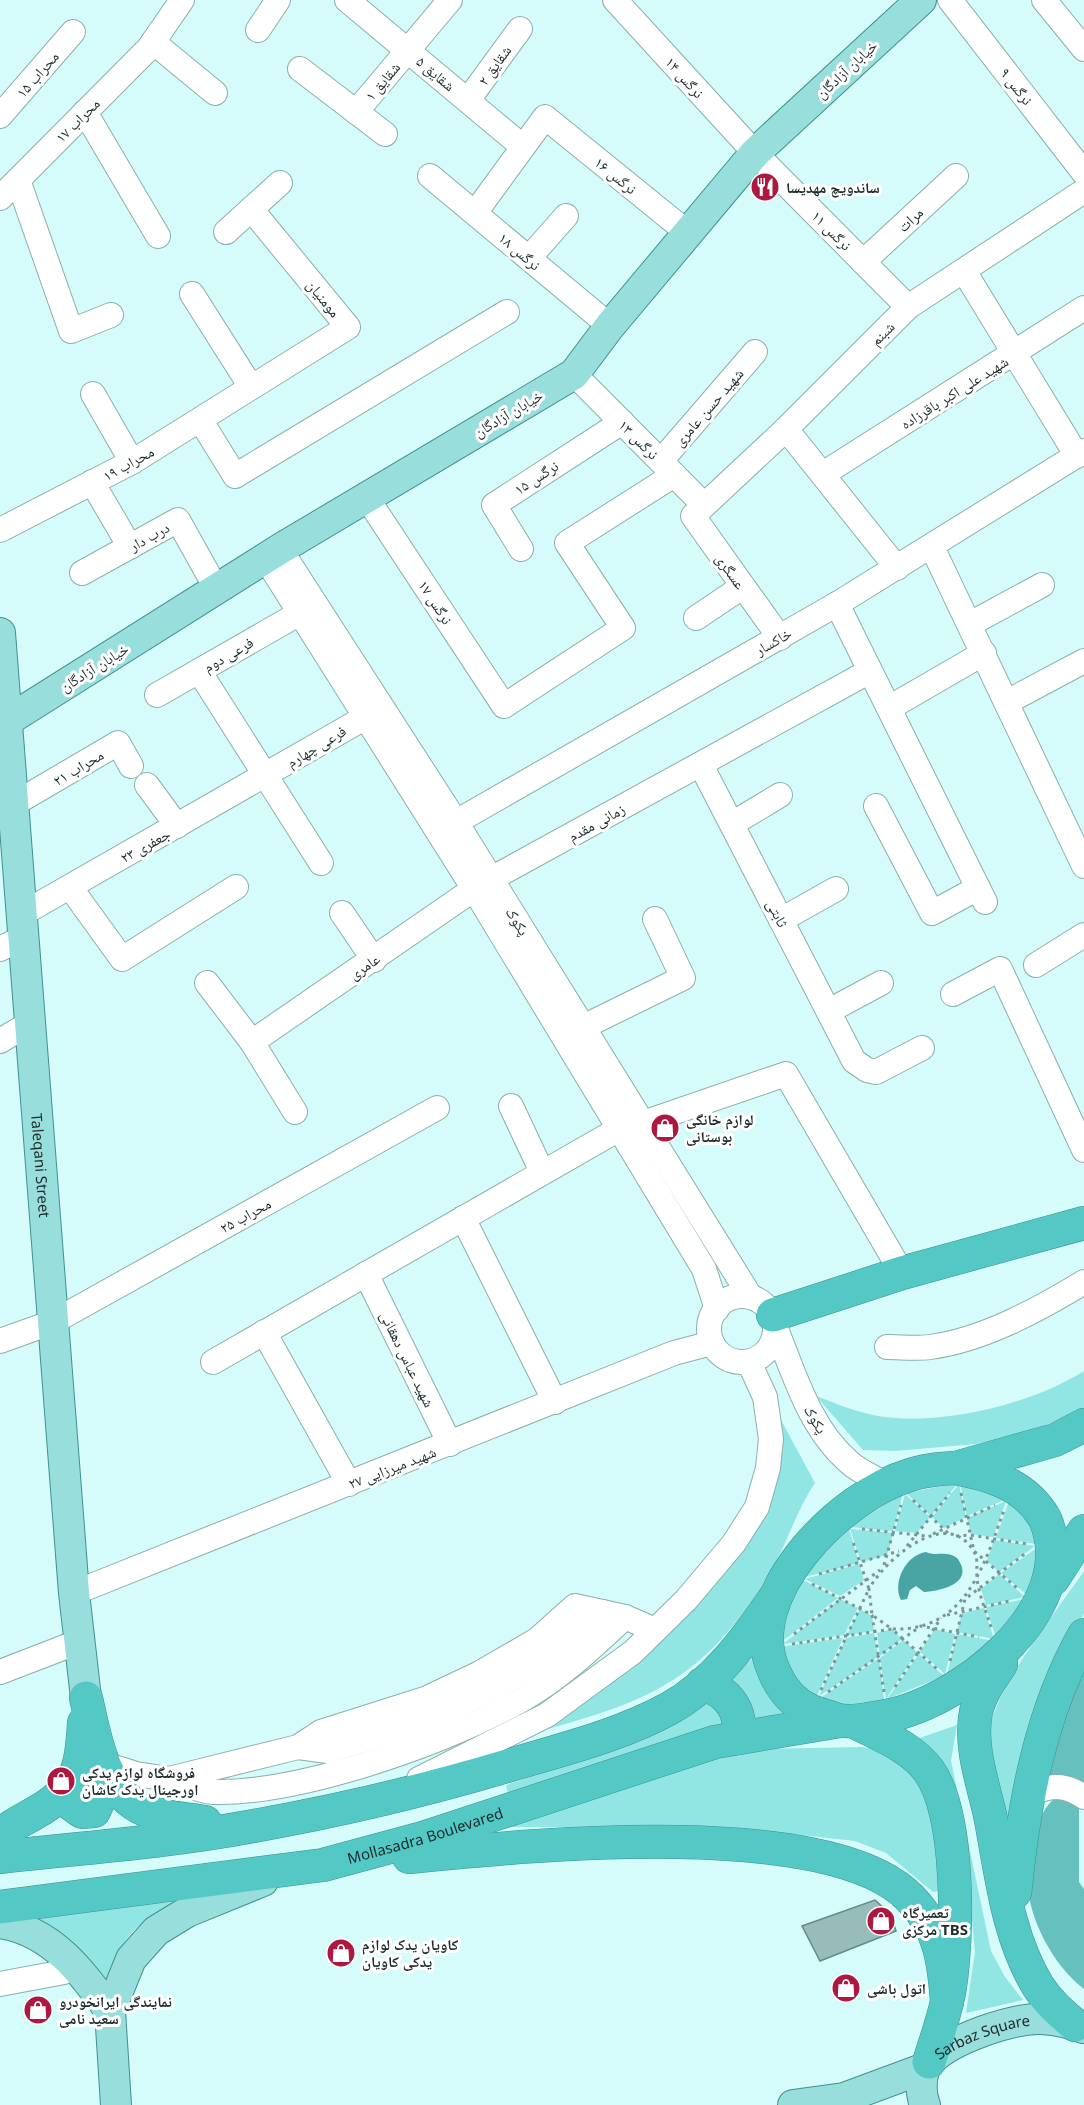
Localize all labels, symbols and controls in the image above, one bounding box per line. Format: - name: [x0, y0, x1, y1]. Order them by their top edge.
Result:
- street label: خیابان آزادگان: [811, 35, 882, 103]
- street label: شقایق ۲: [473, 41, 516, 90]
- street label: محراب ۱۵: [11, 46, 63, 101]
- street label: شقایق ۵: [412, 51, 460, 96]
- street label: نرگس ۱۴: [660, 52, 709, 103]
- street label: شقایق ۱: [360, 57, 405, 105]
- street label: نرگس ۹: [995, 63, 1038, 109]
- street label: محراب ۱۷: [50, 93, 104, 147]
- street label: نرگس ۱۶: [590, 152, 641, 199]
- restaurant icon: ساندویچ مهدیسا: [749, 171, 781, 203]
- place label: ساندویچ مهدیسا: [786, 177, 880, 198]
- street label: مرات: [893, 202, 927, 236]
- street label: نرگس ۱۱: [807, 206, 856, 255]
- street label: نرگس ۱۸: [494, 228, 545, 275]
- street label: مومنیان: [302, 275, 345, 322]
- street label: شبنم: [866, 316, 899, 350]
- street label: شهید علی اکبر باقرزاده: [896, 351, 1012, 434]
- street label: شهید حسن عامری: [668, 363, 748, 451]
- street label: خیابان آزادگان: [470, 384, 547, 442]
- street label: نرگس ۱۳: [614, 415, 663, 464]
- street label: محراب ۱۹: [99, 441, 157, 485]
- street label: نرگس ۱۵: [510, 455, 563, 500]
- street label: درب دار: [124, 517, 173, 556]
- street label: عسگری: [711, 549, 751, 594]
- street label: نرگس ۱۷: [413, 576, 458, 629]
- street label: خاکسار: [750, 622, 795, 660]
- street label: فرعی دوم: [199, 632, 257, 677]
- street label: خیابان آزادگان: [56, 638, 133, 697]
- street label: فرعی چهارم: [282, 720, 350, 773]
- street label: محراب ۲۱: [49, 744, 107, 790]
- street label: زمانی مقدم: [564, 798, 629, 847]
- street label: جعفری ۲۳: [116, 823, 174, 868]
- street label: ثابتی: [762, 896, 793, 931]
- street label: پکوک: [501, 903, 534, 939]
- street label: عامری: [345, 948, 384, 984]
- place label: لوازم خانگی بوستانی: [686, 1109, 753, 1146]
- shop icon: لوازم خانگی بوستانی: [649, 1112, 681, 1144]
- street label: Taleqani Street: [27, 1113, 55, 1219]
- street label: محراب ۲۵: [216, 1193, 274, 1237]
- street label: شهید عباس دهقانی: [375, 1308, 440, 1411]
- street label: پکوک: [800, 1401, 832, 1437]
- street label: شهید میرزایی ۲۷: [345, 1441, 439, 1494]
- place label: فروشگاه لوازم یدکی اورجینال یدک کاشان: [82, 1762, 199, 1799]
- shop icon: فروشگاه لوازم یدکی اورجینال یدک کاشان: [45, 1765, 77, 1797]
- street label: Mollasadra Boulevared: [345, 1802, 506, 1868]
- place label: تعمیرگاه مرکزی TBS: [902, 1902, 968, 1939]
- shop icon: تعمیرگاه مرکزی TBS: [865, 1905, 897, 1937]
- place label: کاویان یدک لوازم یدکی کاویان: [362, 1934, 459, 1971]
- shop icon: کاویان یدک لوازم یدکی کاویان: [325, 1937, 357, 1969]
- shop icon: اتول باشی: [830, 1972, 862, 2004]
- place label: اتول باشی: [867, 1978, 926, 1998]
- place label: نمایندگی ایرانخودرو سعید نامی: [59, 1991, 172, 2028]
- shop icon: نمایندگی ایرانخودرو سعید نامی: [22, 1994, 54, 2026]
- street label: Sarbaz Square: [930, 2010, 1031, 2064]

